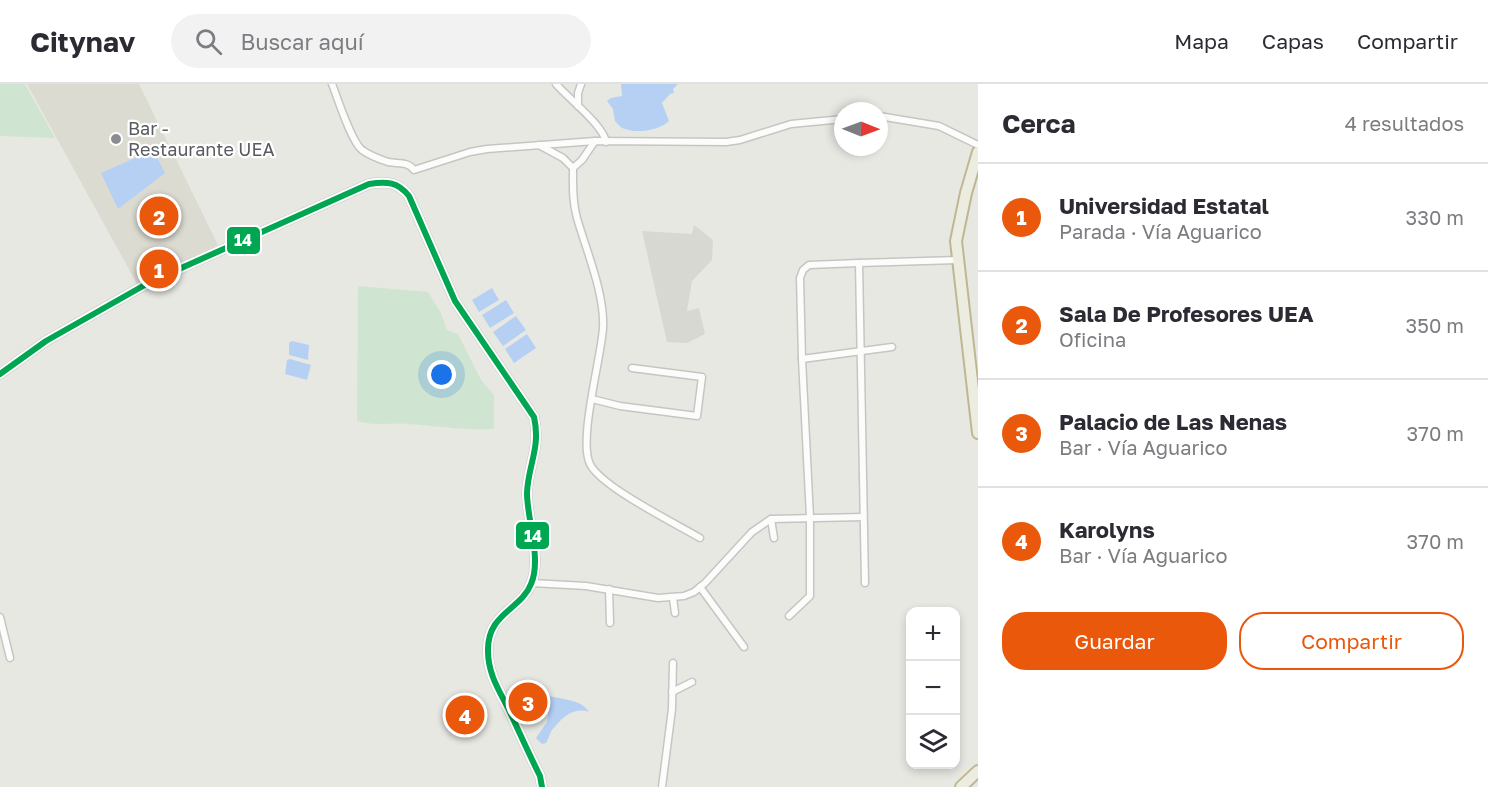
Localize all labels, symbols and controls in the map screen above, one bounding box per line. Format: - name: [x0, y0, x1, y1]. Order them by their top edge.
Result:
- search box: [171, 14, 591, 68]
- text: Citynav: [30, 25, 135, 58]
- icon: search: [192, 25, 225, 58]
- text: Buscar aquí: [240, 28, 364, 55]
- text: Mapa: [1174, 28, 1229, 54]
- text: Capas: [1262, 28, 1324, 54]
- text: Compartir: [1357, 28, 1458, 54]
- north arrow: [834, 102, 888, 156]
- text: Cerca: [1002, 108, 1076, 139]
- text: 4 resultados: [1345, 111, 1464, 135]
- place label: Bar - Restaurante UEA: [128, 117, 275, 160]
- marker: Bar - Restaurante UEA: [109, 132, 123, 146]
- text: Universidad Estatal: [1059, 192, 1269, 219]
- pin: 2: [140, 194, 178, 238]
- text: 1: [1016, 205, 1027, 229]
- text: 330 m: [1406, 205, 1464, 229]
- text: Parada · Vía Aguarico: [1059, 219, 1262, 243]
- line badge: 14: [226, 226, 261, 255]
- text: 14: [234, 230, 252, 250]
- pin: 1: [140, 246, 178, 291]
- text: Sala De Profesores UEA: [1059, 300, 1314, 327]
- text: 2: [1015, 313, 1028, 337]
- text: 350 m: [1406, 313, 1464, 337]
- text: Oficina: [1059, 327, 1126, 351]
- your location: [427, 360, 456, 389]
- text: Palacio de Las Nenas: [1059, 408, 1287, 435]
- text: 3: [1015, 421, 1028, 445]
- text: 370 m: [1407, 421, 1464, 445]
- text: Bar · Vía Aguarico: [1059, 435, 1228, 459]
- text: Karolyns: [1059, 516, 1155, 543]
- line badge: 14: [515, 521, 550, 550]
- text: 14: [524, 526, 542, 546]
- text: 4: [1015, 529, 1028, 553]
- text: 370 m: [1407, 529, 1464, 553]
- text: Bar · Vía Aguarico: [1059, 543, 1228, 567]
- map controls: [906, 607, 960, 769]
- button: +: [906, 607, 960, 661]
- button: Guardar: [1002, 612, 1227, 670]
- button: Compartir: [1239, 612, 1464, 670]
- button: −: [906, 661, 960, 715]
- pin: 3: [508, 680, 548, 724]
- pin: 4: [446, 692, 484, 738]
- button: layers: [906, 715, 960, 769]

